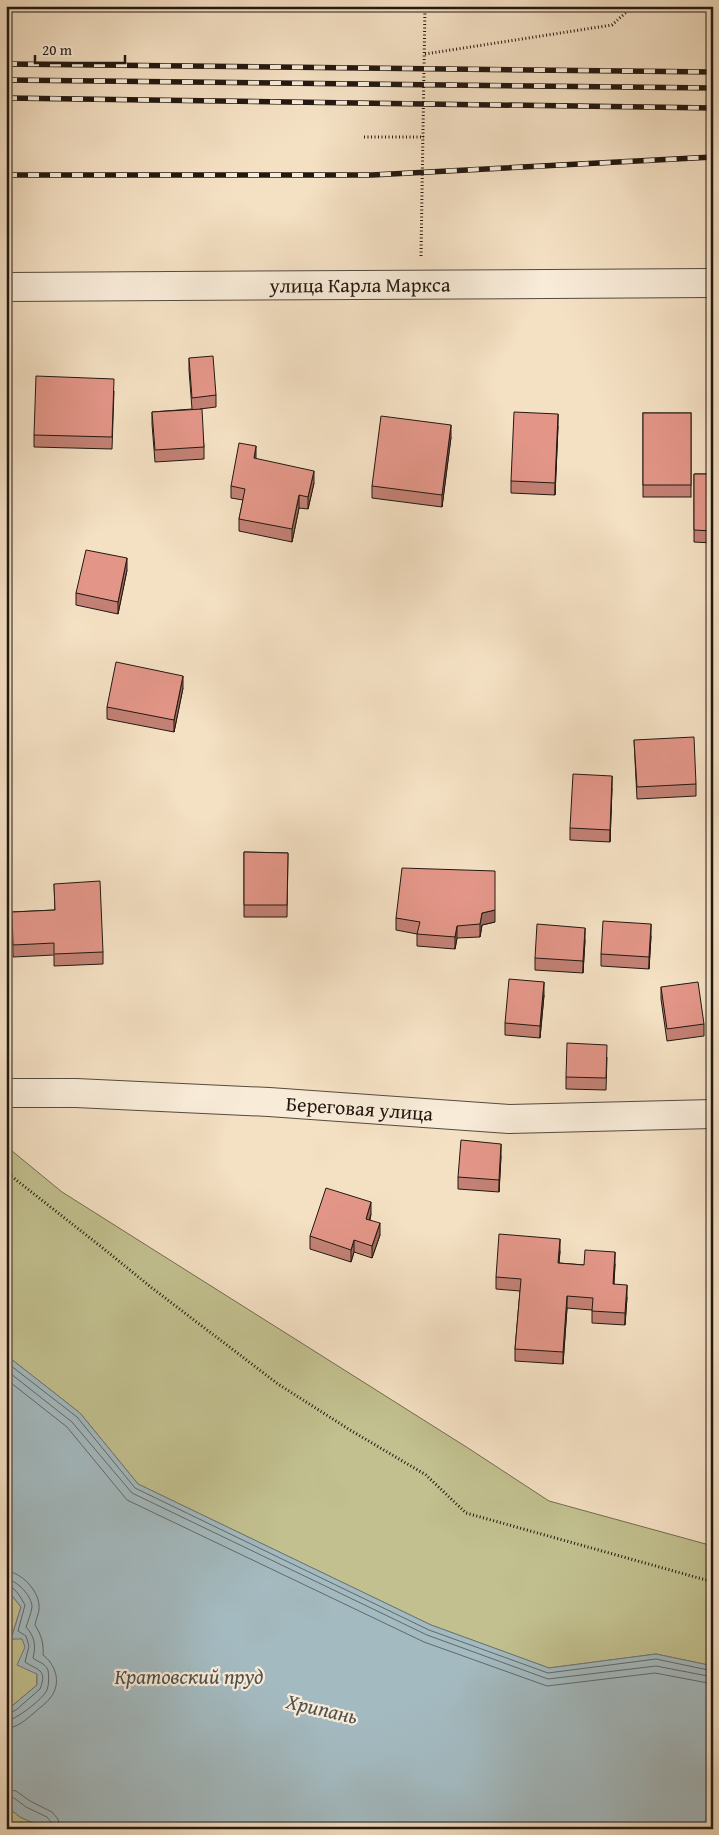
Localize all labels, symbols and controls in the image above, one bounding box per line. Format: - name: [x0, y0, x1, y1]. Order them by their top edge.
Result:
- scale bar: [35, 32, 125, 64]
- text: 20 m: [42, 39, 73, 60]
- street label: улица Карла Маркса: [268, 269, 451, 300]
- street label: Береговая улица: [285, 1088, 435, 1128]
- water label: Кратовский пруд: [115, 1661, 263, 1692]
- water label: Хрипань: [282, 1685, 361, 1732]

